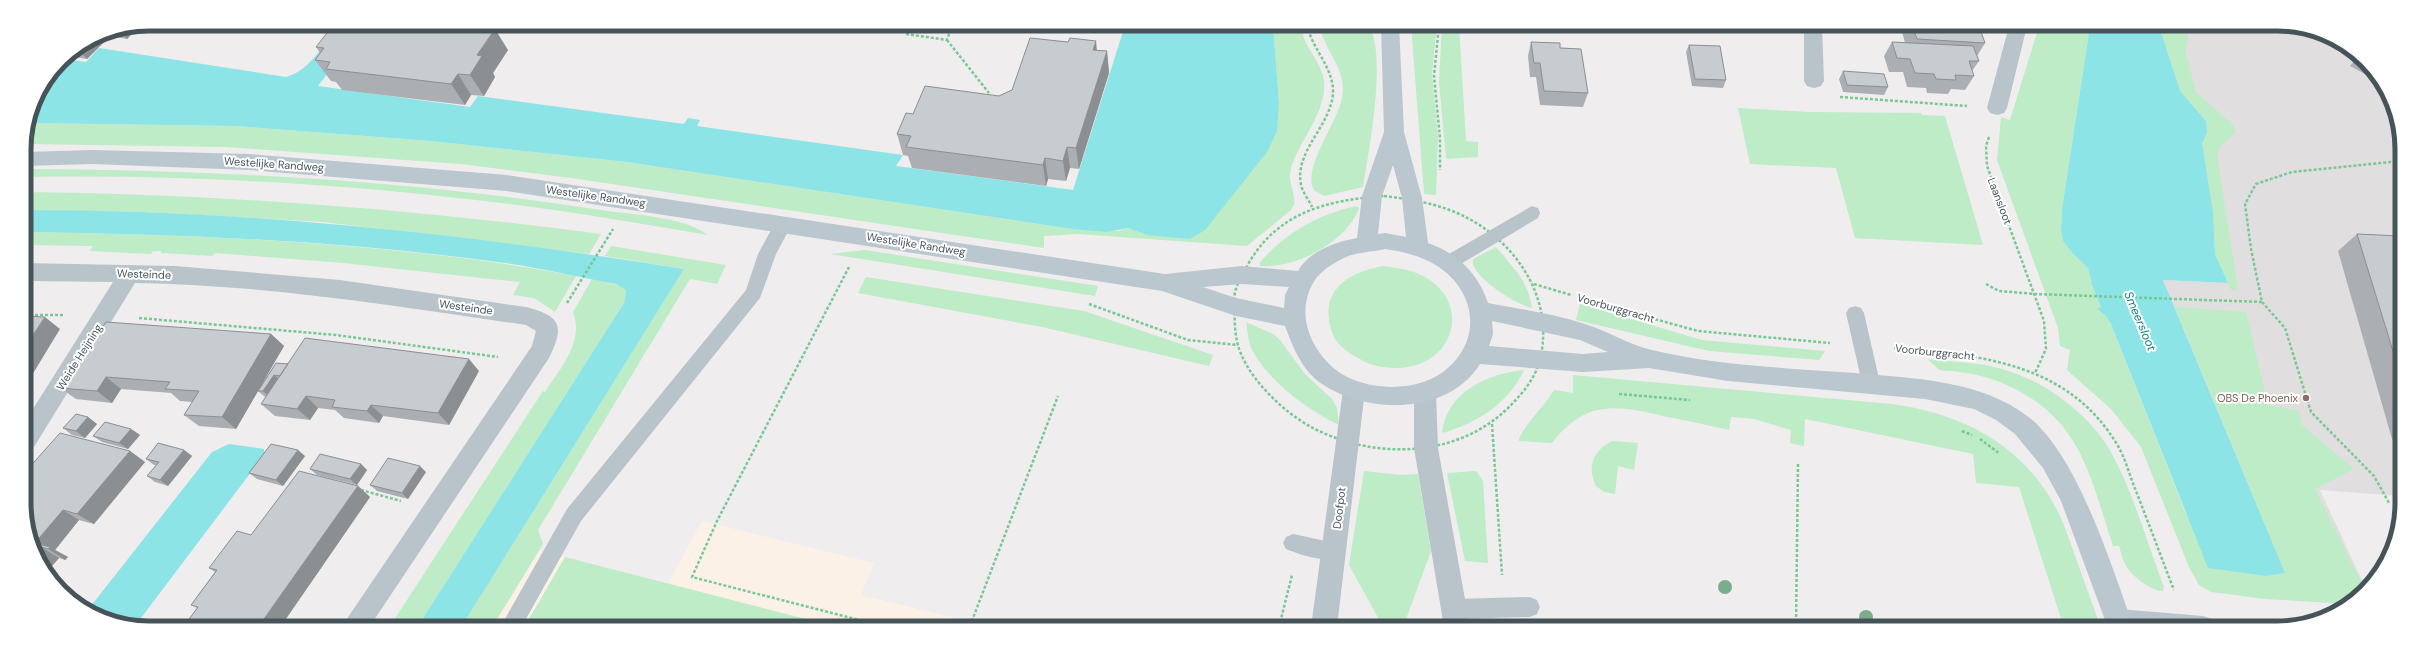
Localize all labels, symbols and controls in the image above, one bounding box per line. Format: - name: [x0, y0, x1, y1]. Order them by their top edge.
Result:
- street label: Westelijke Randweg: [224, 154, 324, 174]
- street label: Laansloot: [1985, 176, 2015, 226]
- street label: Westelijke Randweg: [545, 182, 647, 210]
- street label: Westelijke Randweg: [865, 229, 967, 259]
- street label: Westeinde: [117, 266, 171, 282]
- water label: Smeersloot: [2120, 289, 2160, 354]
- street label: Voorburggracht: [1576, 290, 1656, 326]
- street label: Westeinde: [438, 296, 494, 318]
- street label: Weide Heijning: [53, 321, 105, 393]
- street label: Voorburggracht: [1894, 341, 1976, 363]
- place label: OBS De Phoenix: [2217, 391, 2299, 405]
- marker: OBS De Phoenix: [2301, 393, 2311, 403]
- street label: Doofpot: [1330, 486, 1348, 530]

